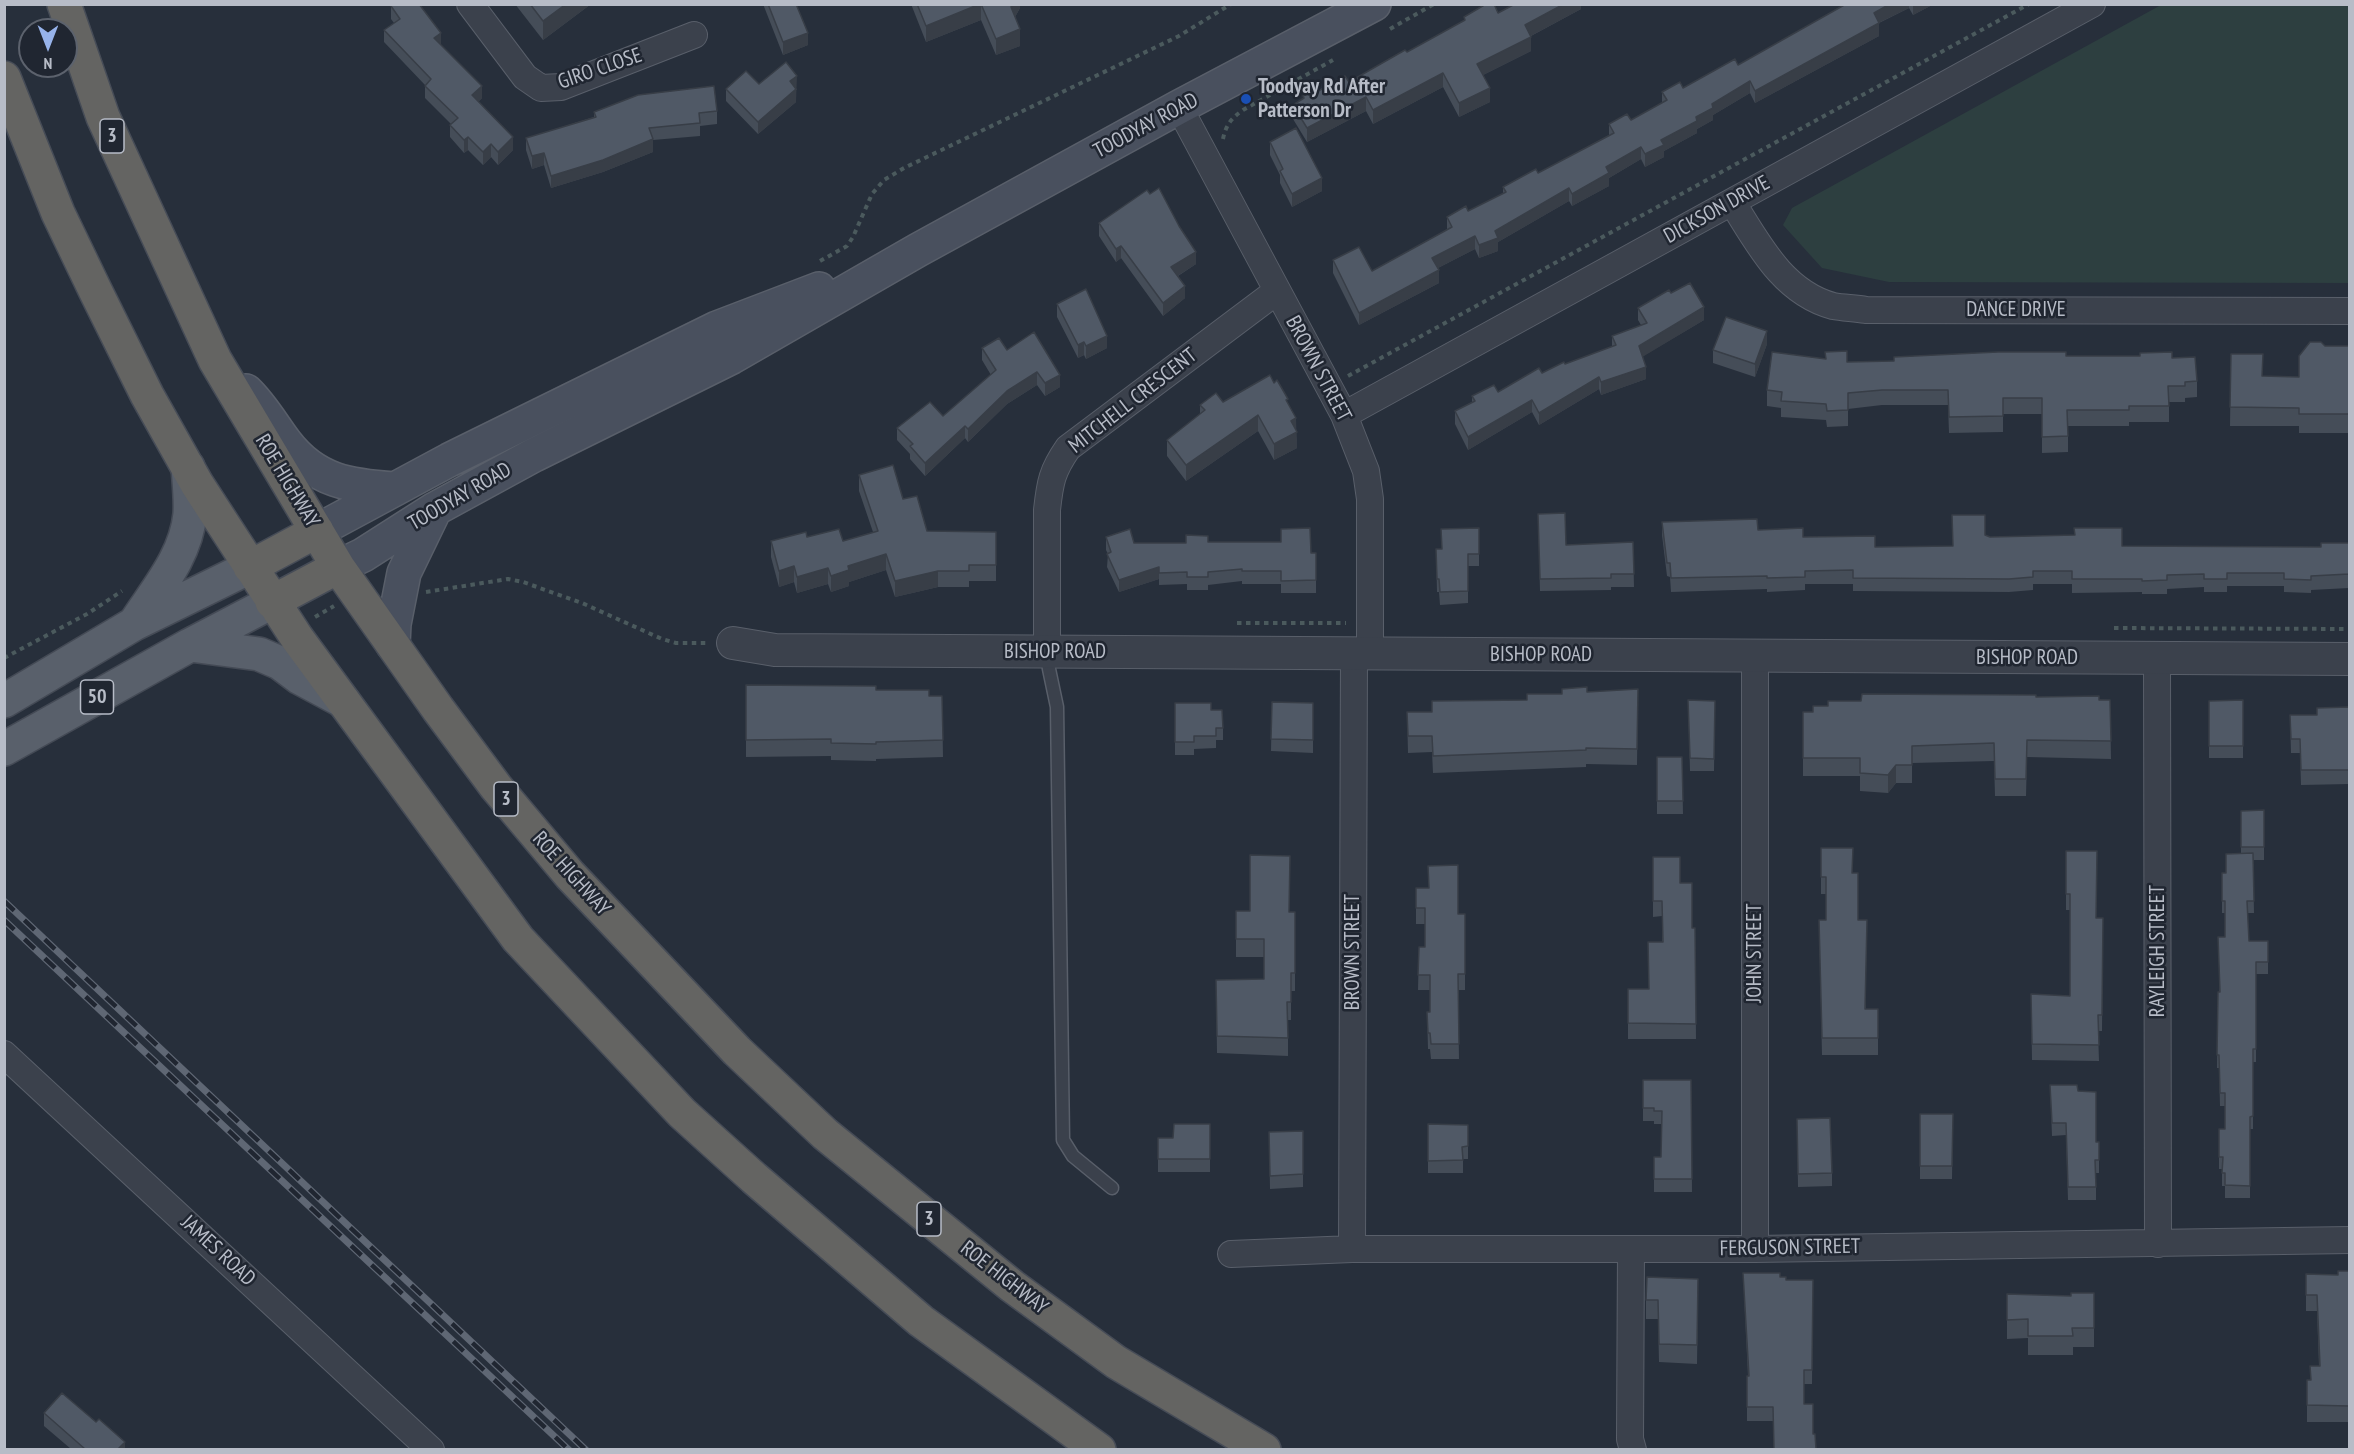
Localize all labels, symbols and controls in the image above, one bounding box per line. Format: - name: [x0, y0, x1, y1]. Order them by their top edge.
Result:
- north arrow: [18, 18, 78, 78]
- street label: GIRO CLOSE: [555, 43, 645, 95]
- text: N: [44, 54, 52, 74]
- place label: Toodyay Rd After Patterson Dr: [1258, 74, 1385, 124]
- street label: TOODYAY ROAD: [1090, 88, 1202, 164]
- marker: Toodyay Rd After Patterson Dr: [1239, 92, 1253, 106]
- road number: 3: [100, 119, 124, 153]
- street label: DICKSON DRIVE: [1660, 171, 1774, 249]
- street label: DANCE DRIVE: [1966, 297, 2066, 323]
- street label: BROWN STREET: [1280, 312, 1356, 426]
- street label: MITCHELL CRESCENT: [1064, 343, 1202, 459]
- street label: ROE HIGHWAY: [249, 430, 325, 532]
- street label: TOODYAY ROAD: [404, 457, 516, 537]
- street label: BISHOP ROAD: [1004, 639, 1106, 665]
- street label: BISHOP ROAD: [1490, 642, 1592, 668]
- street label: BISHOP ROAD: [1976, 645, 2078, 671]
- road number: 50: [80, 680, 114, 714]
- road number: 3: [494, 782, 518, 816]
- street label: ROE HIGHWAY: [527, 827, 615, 921]
- street label: RAYLEIGH STREET: [2145, 885, 2171, 1017]
- street label: BROWN STREET: [1340, 894, 1366, 1010]
- street label: JOHN STREET: [1742, 903, 1768, 1003]
- road number: 3: [917, 1202, 941, 1236]
- street label: JAMES ROAD: [176, 1210, 260, 1292]
- street label: FERGUSON STREET: [1720, 1234, 1860, 1262]
- street label: ROE HIGHWAY: [955, 1236, 1053, 1320]

